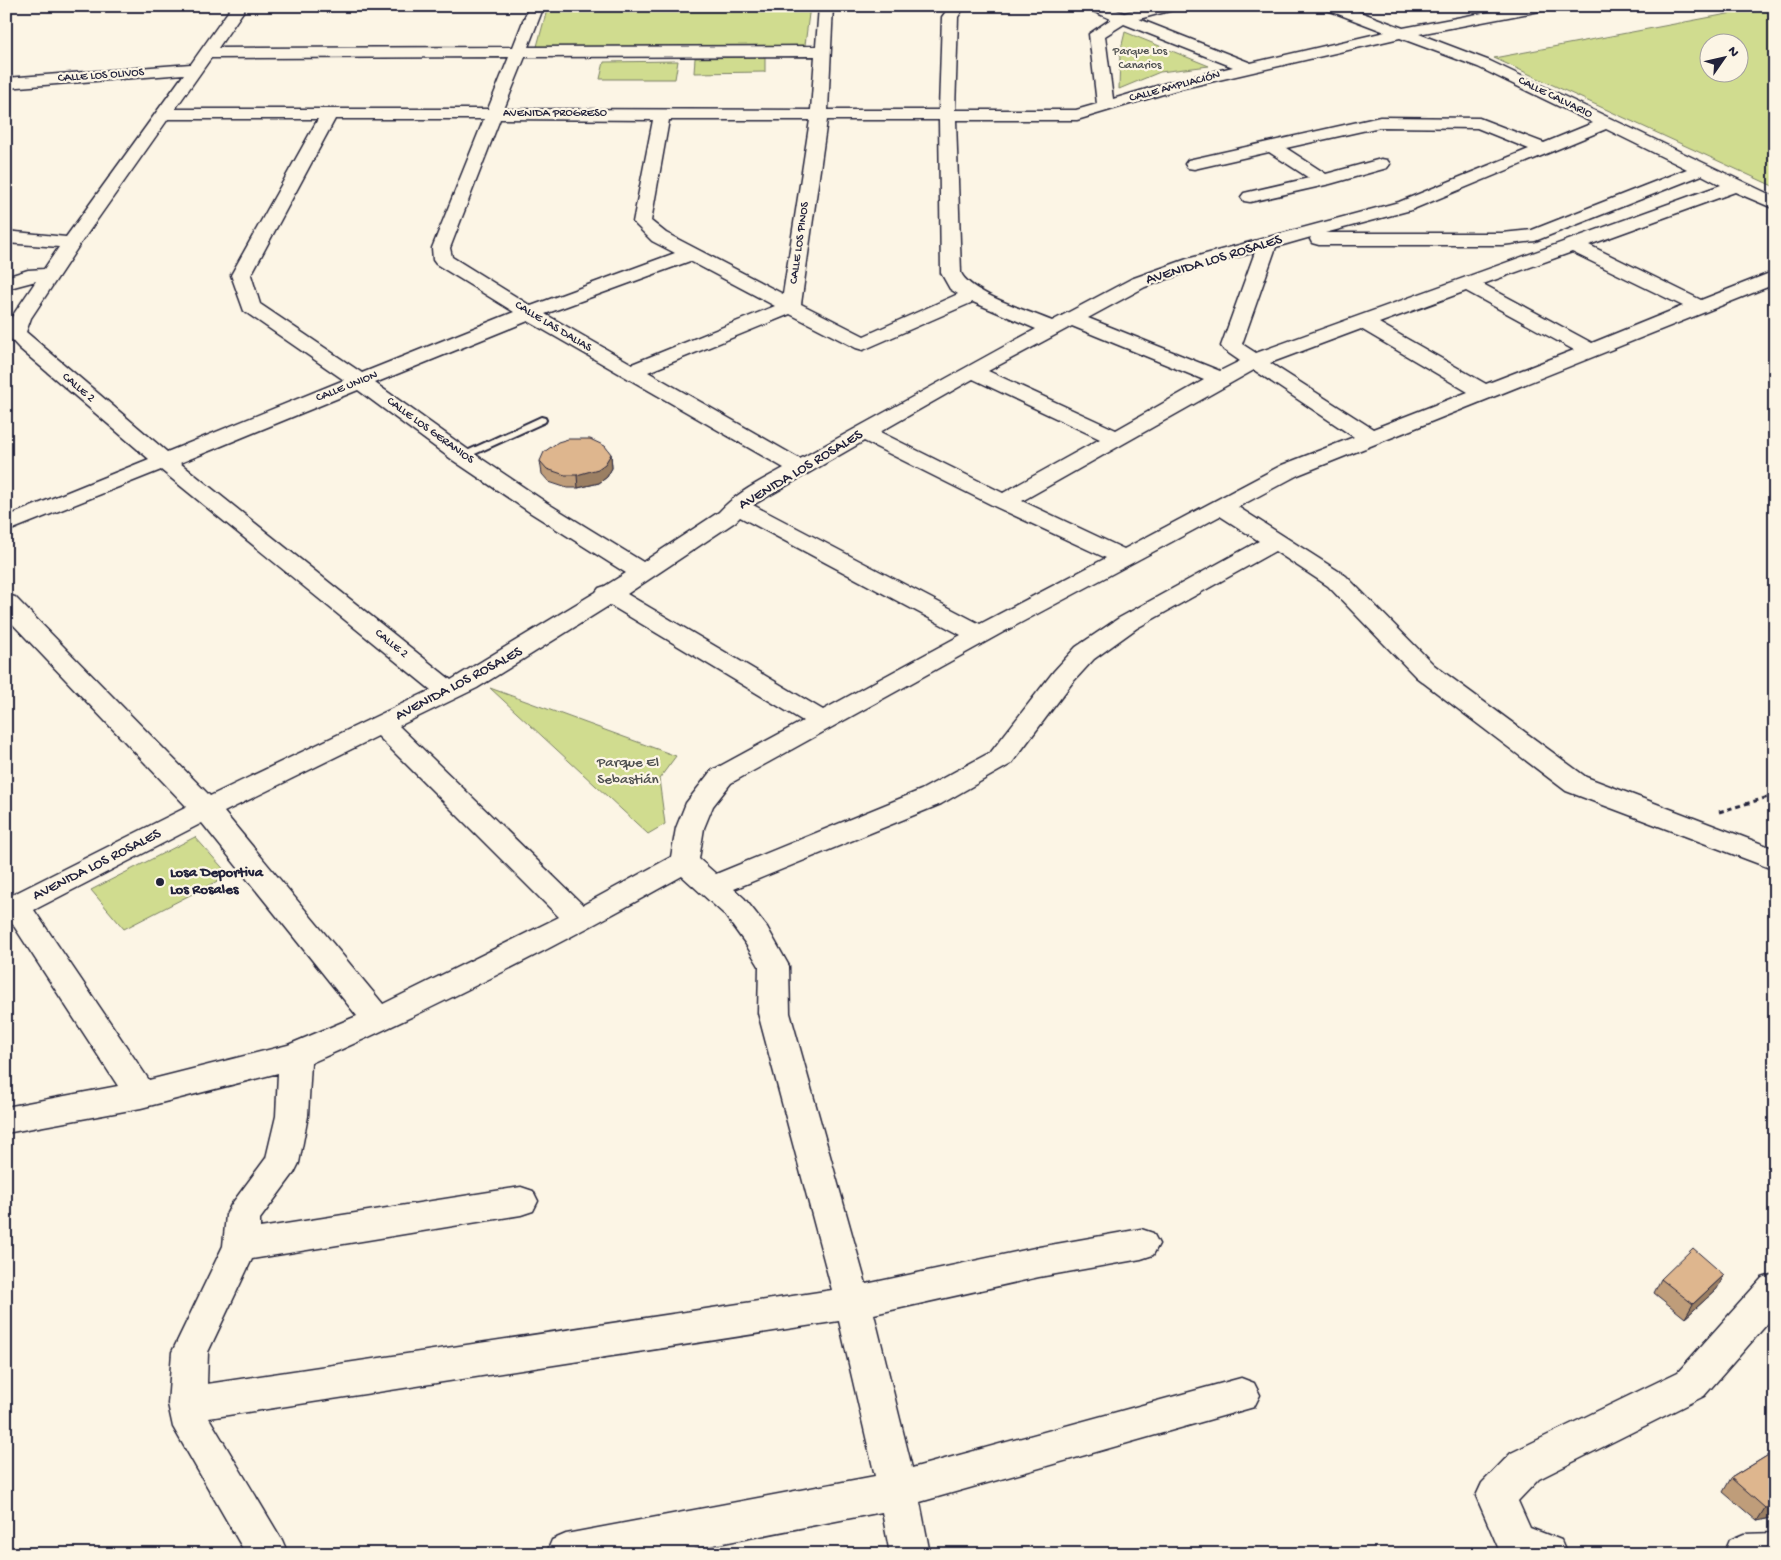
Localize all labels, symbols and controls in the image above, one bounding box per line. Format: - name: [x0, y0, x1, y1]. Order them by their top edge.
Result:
- north arrow: [1698, 32, 1748, 82]
- text: N: [1723, 44, 1742, 61]
- park label: Parque Los Canarios: [1112, 45, 1168, 73]
- street label: CALLE LOS OLIVOS: [57, 66, 145, 86]
- street label: CALLE AMPLIACIÓN: [1128, 68, 1222, 106]
- street label: CALLE CALVARIO: [1516, 74, 1594, 122]
- street label: AVENIDA PROGRESO: [503, 107, 607, 121]
- street label: CALLE LOS PINOS: [787, 201, 813, 285]
- street label: AVENIDA LOS ROSALES: [1144, 231, 1284, 289]
- street label: CALLE LAS DALIAS: [512, 298, 594, 356]
- street label: CALLE UNION: [314, 368, 380, 406]
- street label: CALLE 2: [59, 370, 97, 406]
- street label: CALLE LOS GERANIOS: [384, 395, 477, 468]
- street label: AVENIDA LOS ROSALES: [736, 426, 866, 514]
- street label: CALLE 2: [372, 626, 410, 662]
- street label: AVENIDA LOS ROSALES: [392, 643, 526, 725]
- park label: Parque El Sebastián: [596, 754, 659, 789]
- street label: AVENIDA LOS ROSALES: [30, 825, 164, 905]
- place label: Losa Deportiva Los Rosales: [170, 864, 264, 899]
- marker: Losa Deportiva Los Rosales: [154, 876, 166, 888]

